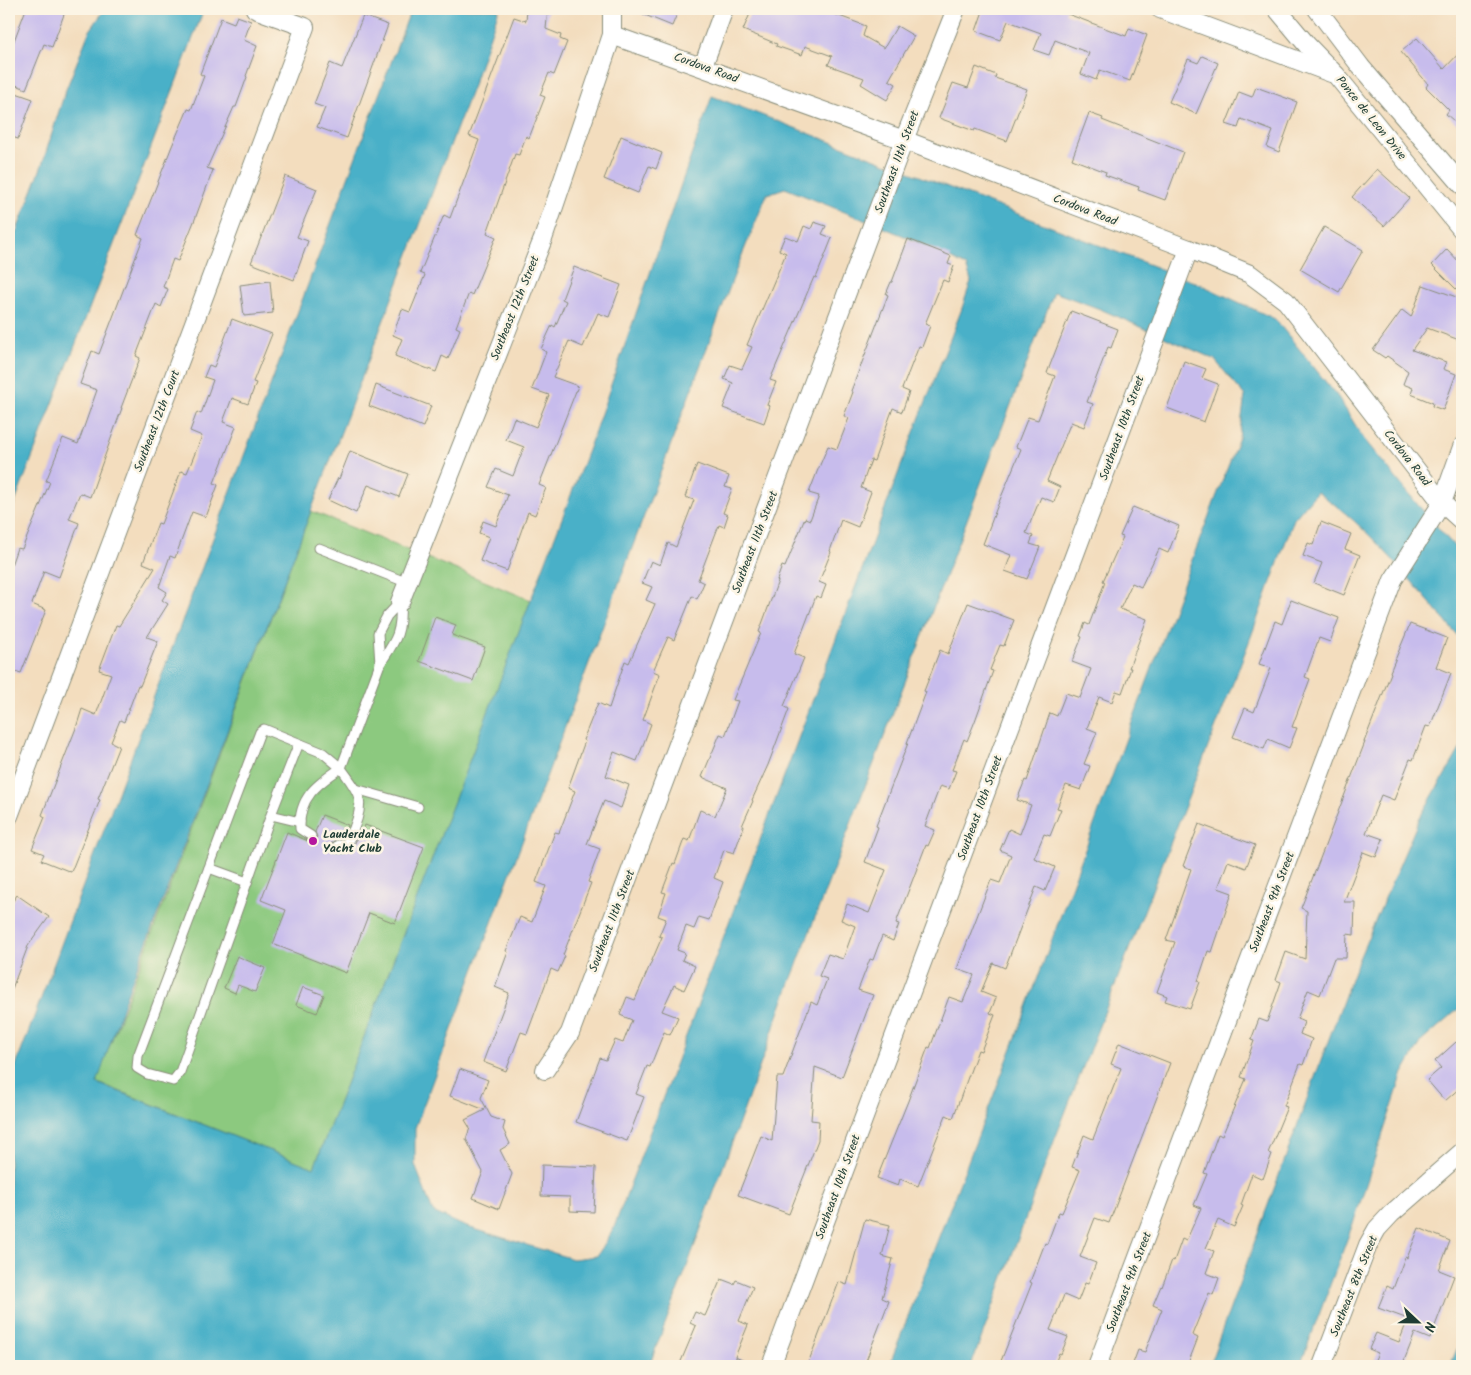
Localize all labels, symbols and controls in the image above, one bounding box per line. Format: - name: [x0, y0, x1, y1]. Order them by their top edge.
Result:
- street label: Cordova Road: [671, 48, 742, 89]
- street label: Ponce de Leon Drive: [1331, 72, 1411, 165]
- street label: Southeast 11th Street: [870, 108, 925, 216]
- street label: Cordova Road: [1050, 189, 1121, 231]
- street label: Southeast 12th Street: [485, 253, 545, 363]
- street label: Southeast 12th Court: [129, 367, 185, 475]
- street label: Southeast 10th Street: [1094, 373, 1150, 483]
- street label: Cordova Road: [1379, 426, 1436, 491]
- street label: Southeast 11th Street: [727, 488, 783, 596]
- street label: Southeast 10th Street: [952, 753, 1008, 863]
- place label: Lauderdale Yacht Club: [323, 825, 382, 858]
- marker: Lauderdale Yacht Club: [307, 835, 319, 847]
- street label: Southeast 9th Street: [1244, 849, 1300, 955]
- street label: Southeast 11th Street: [584, 867, 640, 975]
- street label: Southeast 10th Street: [810, 1132, 866, 1242]
- street label: Southeast 9th Street: [1101, 1229, 1157, 1335]
- street label: Southeast 8th Street: [1325, 1232, 1383, 1340]
- north arrow: [1394, 1298, 1444, 1348]
- text: N: [1417, 1318, 1441, 1335]

